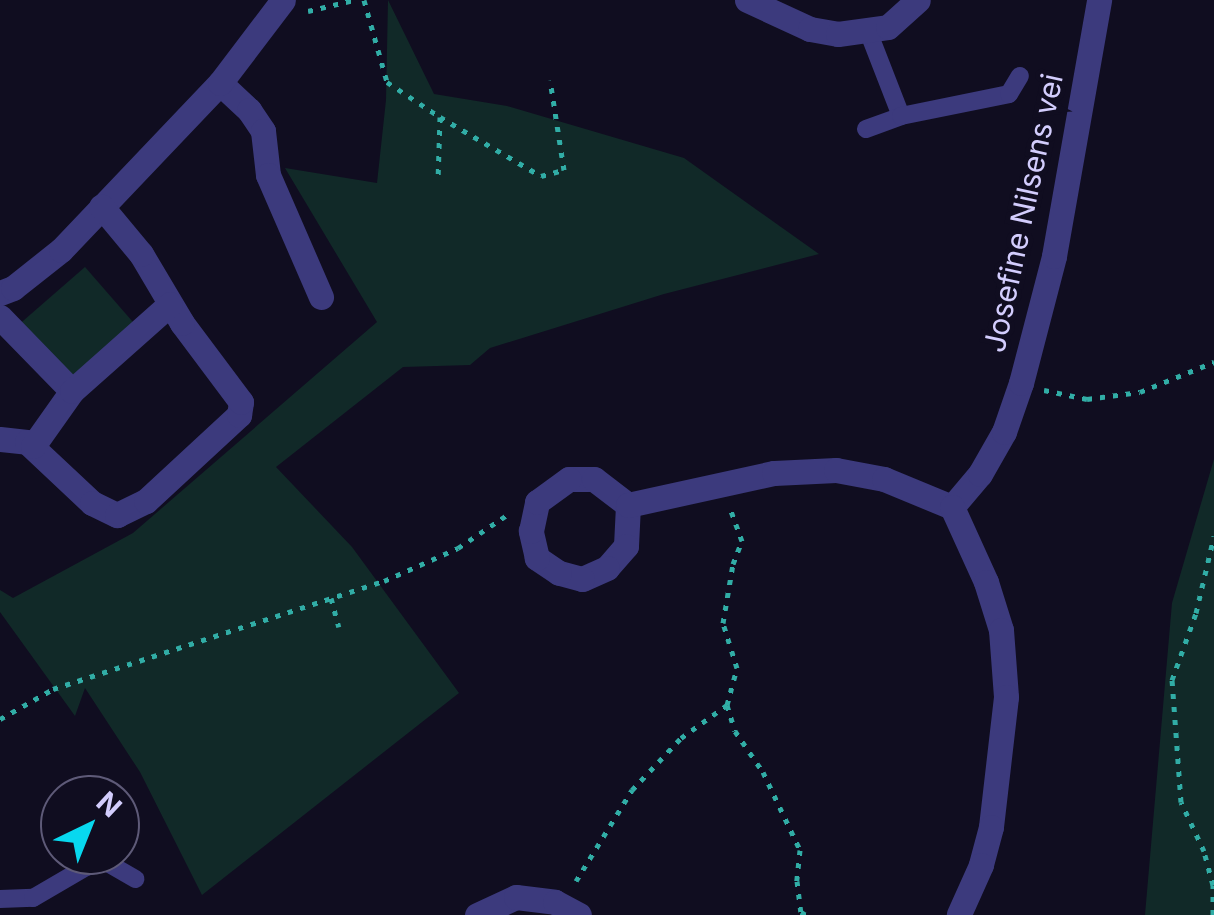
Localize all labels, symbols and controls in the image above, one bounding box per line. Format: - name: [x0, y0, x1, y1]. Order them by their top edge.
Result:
- street label: Josefine Nilsens vei: [976, 70, 1070, 356]
- north arrow: [40, 775, 140, 875]
- text: N: [90, 785, 128, 824]

